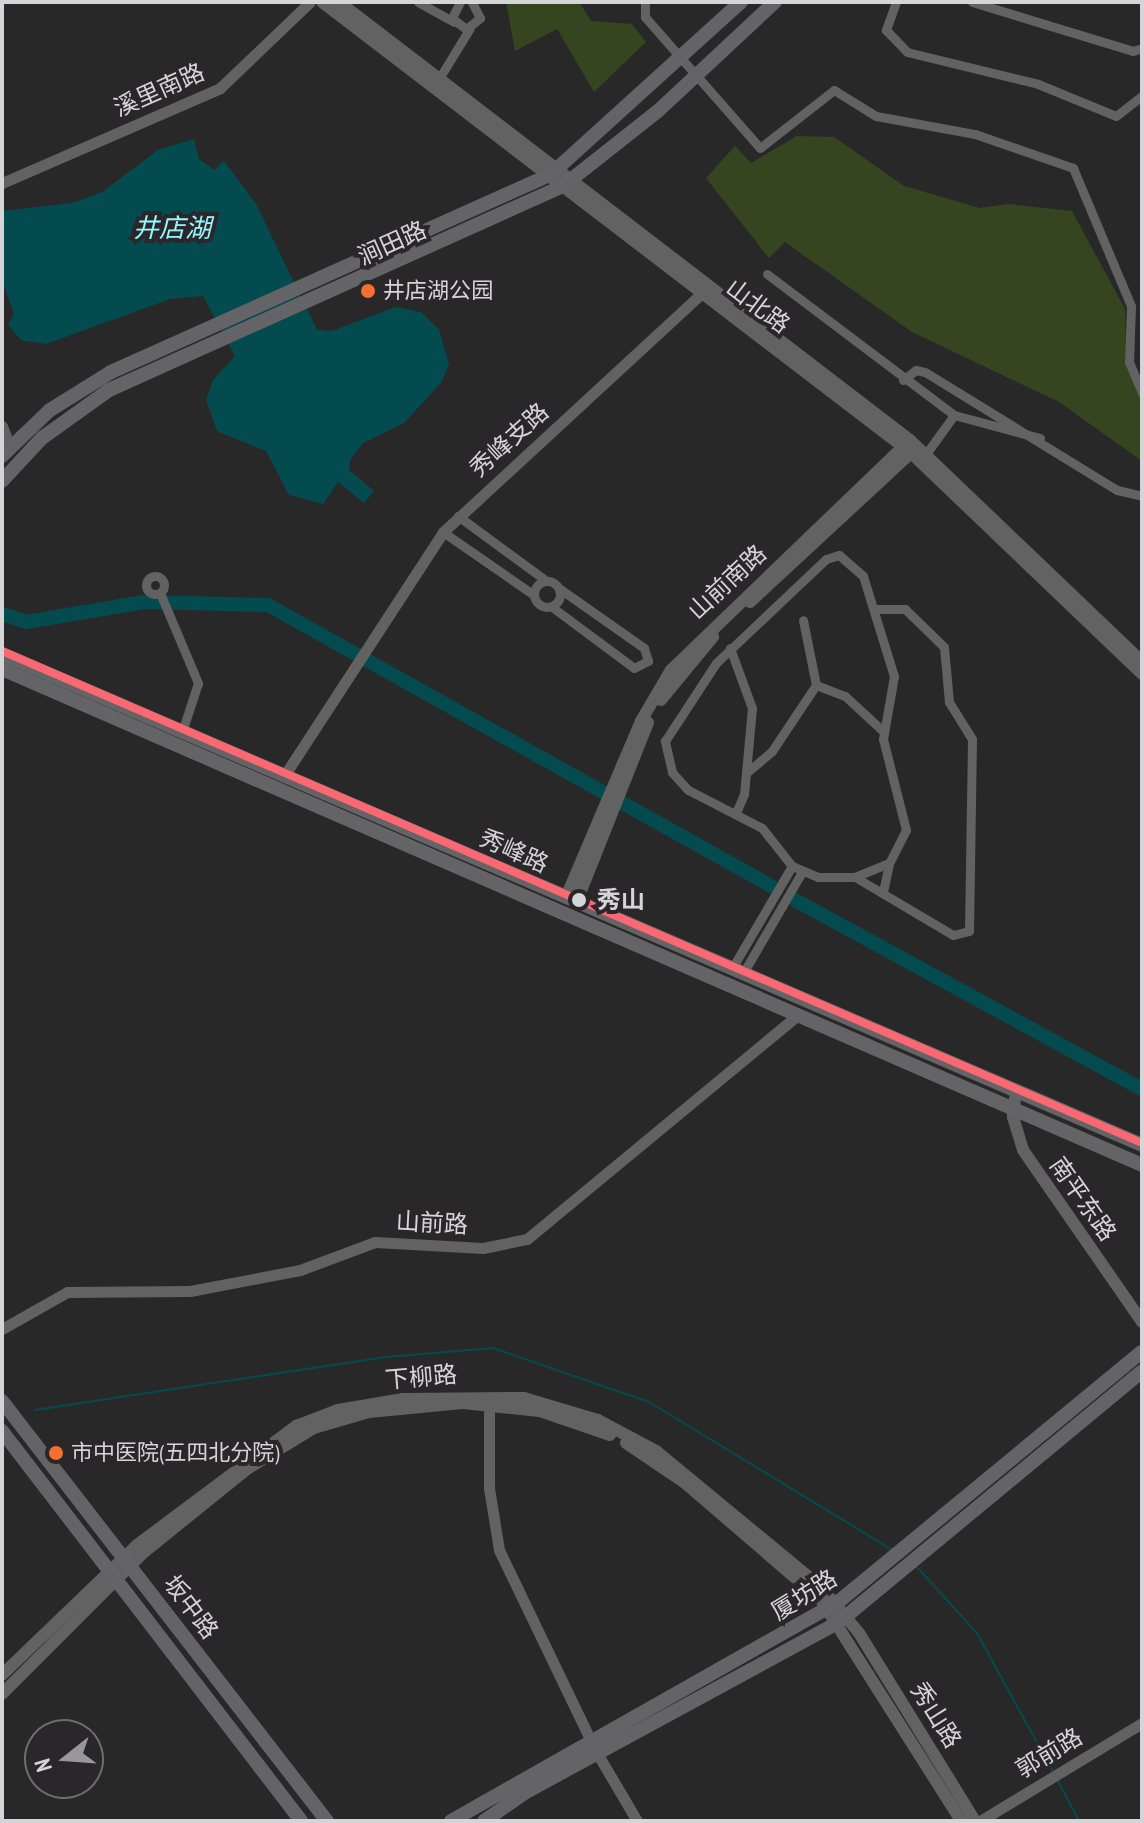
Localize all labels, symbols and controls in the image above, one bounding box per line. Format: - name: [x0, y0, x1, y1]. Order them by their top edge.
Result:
- street label: 溪里南路: [109, 57, 209, 123]
- water label: 井店湖: [133, 212, 211, 244]
- street label: 涧田路: [353, 215, 431, 271]
- street label: 山北路: [721, 273, 795, 339]
- place label: 井店湖公园: [383, 278, 493, 304]
- marker: 井店湖公园: [360, 283, 376, 299]
- street label: 秀峰支路: [464, 397, 554, 483]
- street label: 山前南路: [682, 539, 772, 625]
- street label: 秀峰路: [475, 823, 553, 879]
- place label: 秀山: [597, 886, 645, 914]
- marker: 秀山: [568, 889, 590, 911]
- street label: 南平东路: [1044, 1151, 1122, 1247]
- street label: 山前路: [395, 1207, 469, 1239]
- street label: 下柳路: [384, 1360, 458, 1394]
- place label: 市中医院(五四北分院): [71, 1440, 279, 1466]
- marker: 市中医院(五四北分院): [48, 1445, 64, 1461]
- street label: 厦坊路: [766, 1564, 842, 1626]
- street label: 坂中路: [158, 1570, 224, 1644]
- street label: 秀山路: [905, 1677, 967, 1753]
- north arrow: [24, 1719, 104, 1799]
- street label: 郭前路: [1011, 1722, 1087, 1784]
- text: N: [28, 1756, 58, 1775]

